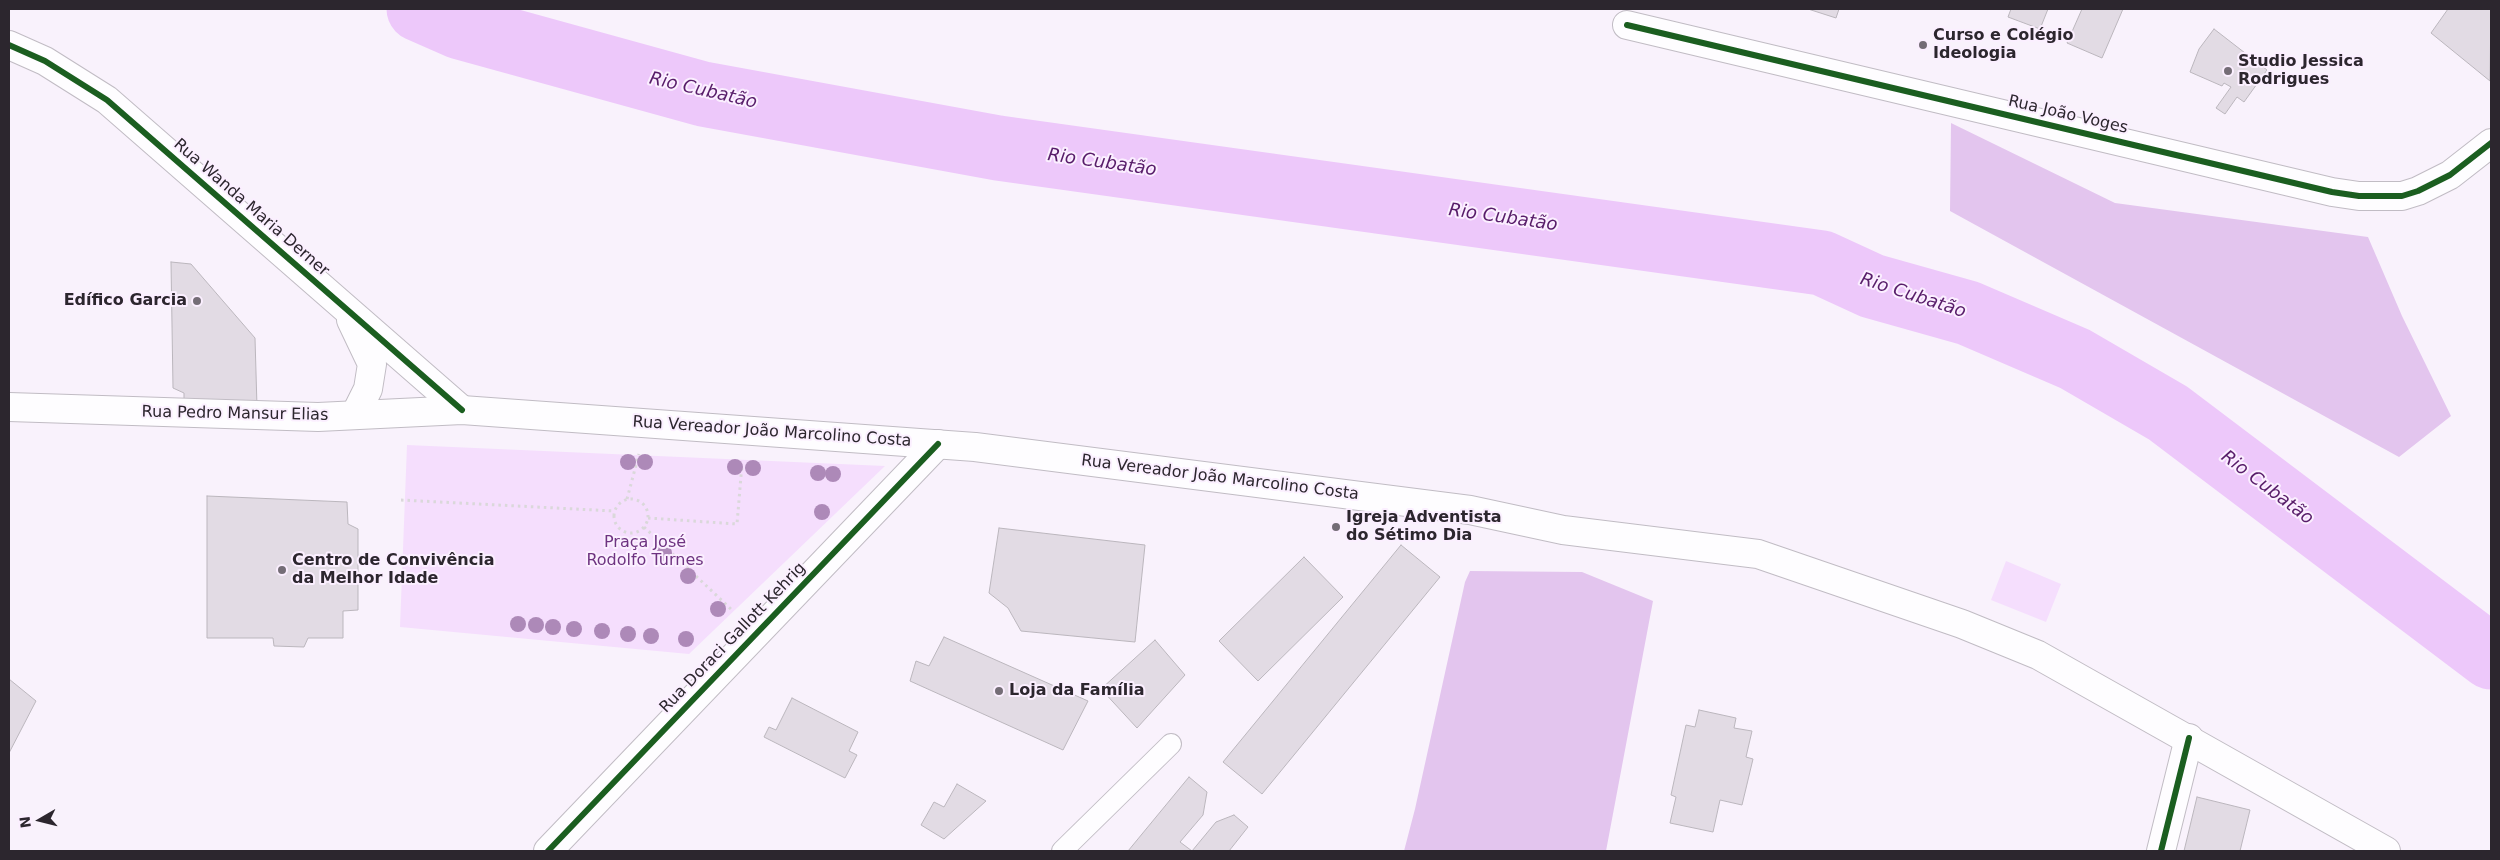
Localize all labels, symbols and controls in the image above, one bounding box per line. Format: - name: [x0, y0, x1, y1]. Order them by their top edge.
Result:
- place label: Curso e Colégio Ideologia: [1933, 26, 2074, 64]
- marker: Curso e Colégio Ideologia: [1917, 39, 1929, 51]
- place label: Studio Jessica Rodrigues: [2238, 52, 2364, 90]
- marker: Studio Jessica Rodrigues: [2222, 65, 2234, 77]
- water label: Rio Cubatão: [647, 68, 759, 114]
- street label: Rua João Voges: [2006, 92, 2130, 138]
- street label: Rua Wanda Maria Derner: [169, 135, 333, 281]
- water label: Rio Cubatão: [1046, 145, 1158, 181]
- water label: Rio Cubatão: [1447, 200, 1559, 236]
- water label: Rio Cubatão: [1857, 269, 1969, 323]
- place label: Edífico Garcia: [64, 291, 187, 311]
- marker: Edífico Garcia: [191, 295, 203, 307]
- street label: Rua Pedro Mansur Elias: [142, 403, 328, 425]
- street label: Rua Vereador João Marcolino Costa: [632, 413, 912, 451]
- water label: Rio Cubatão: [2217, 446, 2317, 530]
- street label: Rua Vereador João Marcolino Costa: [1080, 451, 1360, 505]
- place label: Igreja Adventista do Sétimo Dia: [1346, 508, 1502, 546]
- marker: Igreja Adventista do Sétimo Dia: [1330, 521, 1342, 533]
- park label: Praça José Rodolfo Turnes: [586, 533, 704, 571]
- place label: Centro de Convivência da Melhor Idade: [292, 551, 494, 589]
- street label: Rua Doraci Gallott Kehrig: [656, 559, 810, 717]
- marker: Centro de Convivência da Melhor Idade: [276, 564, 288, 576]
- place label: Loja da Família: [1009, 681, 1145, 701]
- marker: Loja da Família: [993, 685, 1005, 697]
- north arrow: [15, 795, 65, 845]
- text: N: [16, 815, 34, 829]

